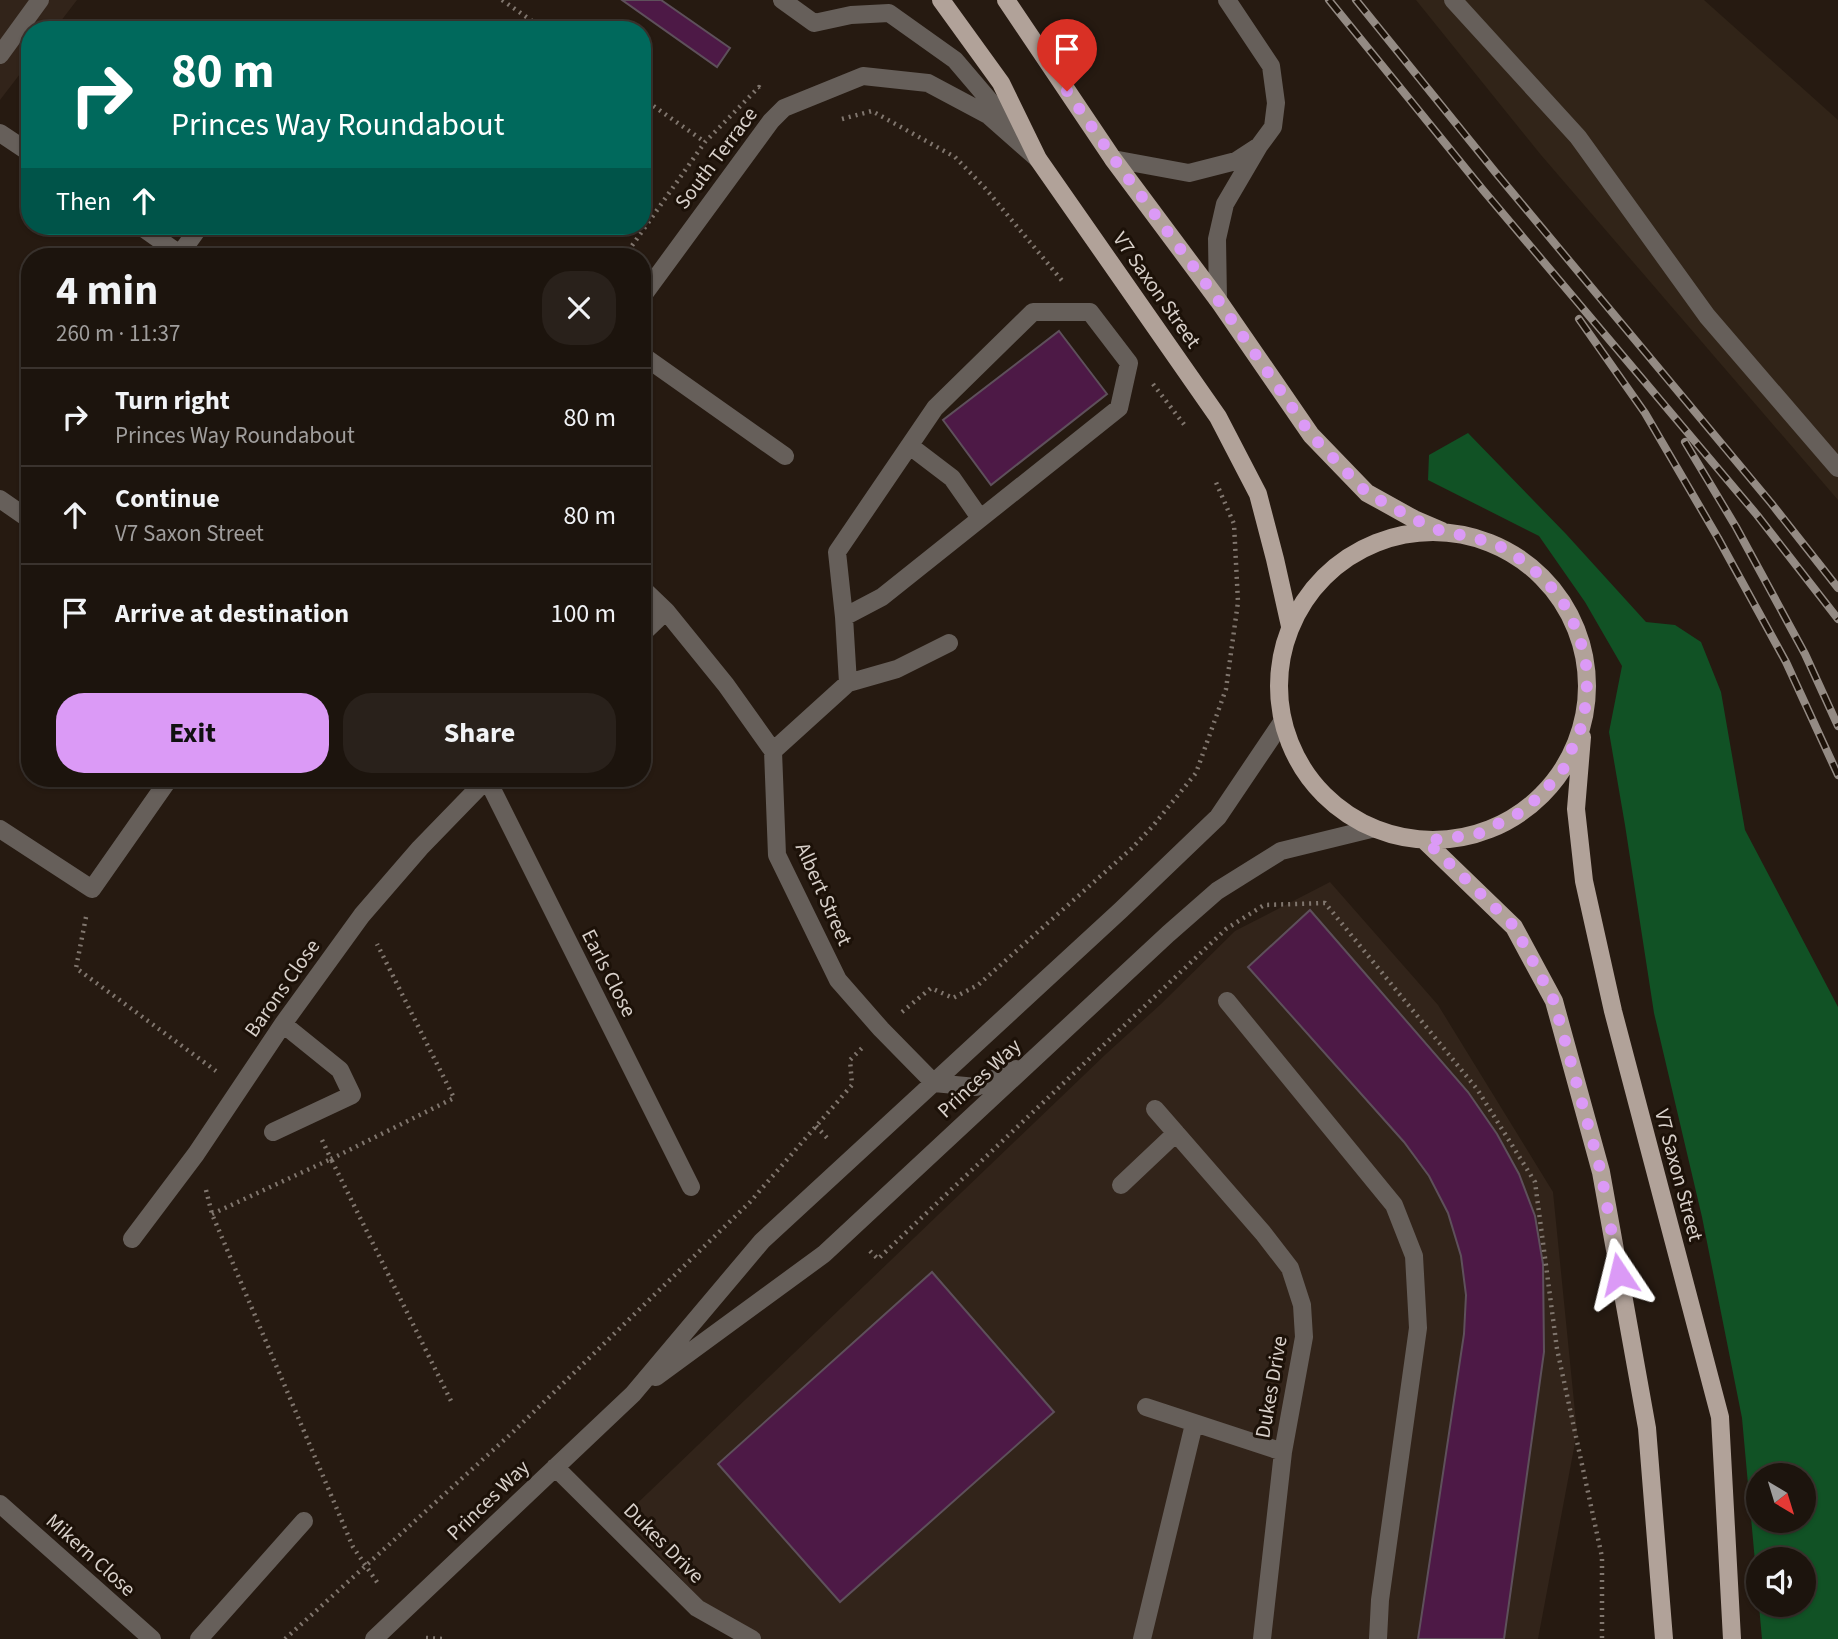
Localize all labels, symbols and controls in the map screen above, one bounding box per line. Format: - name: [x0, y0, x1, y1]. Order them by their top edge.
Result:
- pin: [1037, 19, 1097, 91]
- icon: arrive: [1048, 30, 1086, 68]
- text: 80 m: [171, 37, 275, 107]
- icon: right: [56, 49, 147, 140]
- street label: South Terrace: [668, 101, 764, 215]
- text: Princes Way Roundabout: [171, 102, 505, 148]
- icon: ahead: [125, 182, 163, 220]
- text: Then: [56, 183, 111, 220]
- street label: V7 Saxon Street: [1106, 226, 1208, 354]
- text: 4 min: [56, 261, 158, 321]
- button: close: [542, 271, 616, 345]
- text: 260 m · 11:37: [56, 317, 180, 350]
- text: Turn right: [115, 382, 230, 419]
- icon: right: [56, 398, 94, 436]
- text: 80 m: [563, 399, 616, 436]
- text: Princes Way Roundabout: [115, 419, 355, 452]
- text: Continue: [115, 480, 220, 517]
- icon: ahead: [56, 496, 94, 534]
- text: 80 m: [563, 497, 616, 534]
- text: V7 Saxon Street: [115, 517, 264, 550]
- icon: arrive: [56, 594, 94, 632]
- text: Arrive at destination: [115, 595, 349, 632]
- text: 100 m: [550, 595, 616, 632]
- button: Exit: [56, 693, 329, 773]
- button: Share: [343, 693, 616, 773]
- street label: Albert Street: [788, 838, 860, 950]
- street label: Earls Close: [574, 924, 644, 1022]
- street label: Barons Close: [237, 933, 327, 1043]
- street label: Princes Way: [930, 1031, 1028, 1125]
- street label: V7 Saxon Street: [1647, 1105, 1711, 1245]
- position arrow: [1582, 1237, 1656, 1311]
- street label: Dukes Drive: [1247, 1334, 1295, 1440]
- street label: Princes Way: [440, 1453, 536, 1547]
- north arrow: [1746, 1463, 1816, 1533]
- map controls: [1746, 1463, 1816, 1617]
- street label: Dukes Drive: [617, 1496, 711, 1590]
- street label: Mikern Close: [39, 1506, 143, 1604]
- button: sound: [1746, 1547, 1816, 1617]

